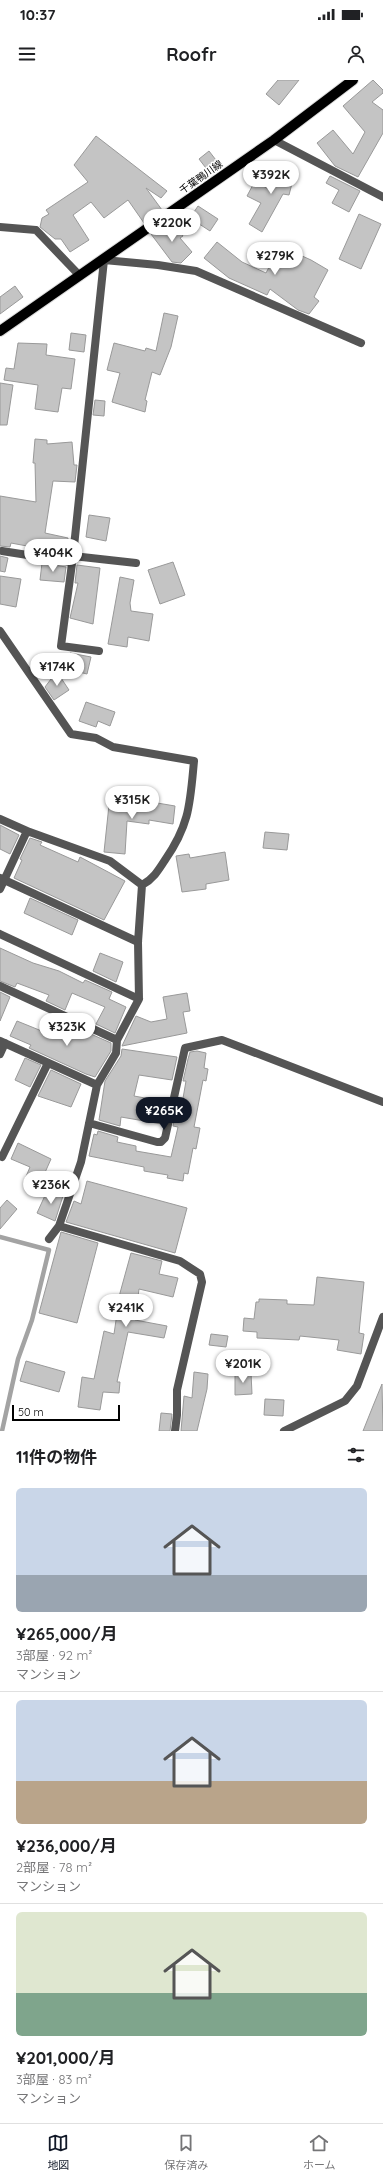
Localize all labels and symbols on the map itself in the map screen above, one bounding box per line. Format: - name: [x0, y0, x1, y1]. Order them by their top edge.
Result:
- street label: 千葉鴨川線: [177, 157, 225, 197]
- pin: ¥392K: [243, 161, 299, 195]
- pin: ¥220K: [144, 209, 200, 243]
- pin: ¥279K: [247, 242, 303, 276]
- pin: ¥404K: [25, 539, 81, 573]
- pin: ¥174K: [29, 653, 85, 687]
- pin: ¥315K: [104, 786, 160, 820]
- pin: ¥323K: [39, 1013, 95, 1047]
- pin: ¥265K: [136, 1097, 192, 1131]
- pin: ¥236K: [23, 1171, 79, 1205]
- pin: ¥241K: [98, 1294, 154, 1328]
- pin: ¥201K: [215, 1350, 271, 1384]
- scale bar: [12, 1403, 120, 1422]

